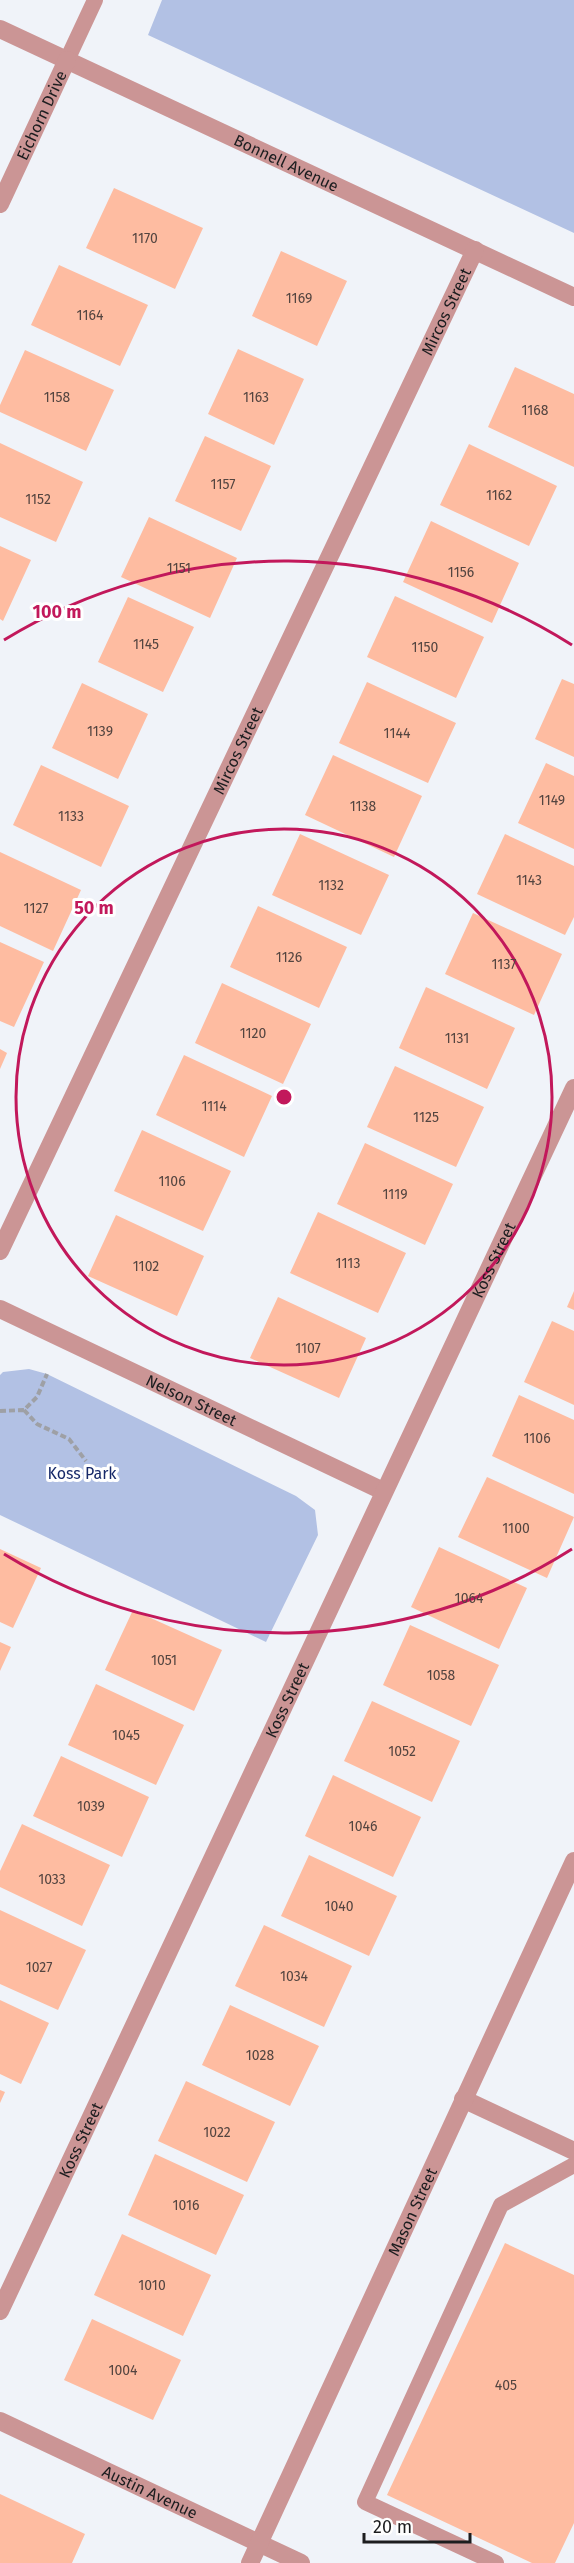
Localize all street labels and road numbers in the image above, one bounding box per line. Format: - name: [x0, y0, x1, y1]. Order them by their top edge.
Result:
- street label: Eichorn Drive: [12, 67, 70, 163]
- street label: Bonnell Avenue: [231, 130, 342, 195]
- street label: Mircos Street: [417, 264, 475, 358]
- street label: Mircos Street: [209, 704, 266, 797]
- street label: Koss Street: [467, 1219, 519, 1301]
- street label: Nelson Street: [143, 1370, 240, 1430]
- street label: Koss Street: [261, 1659, 313, 1741]
- street label: Koss Street: [54, 2099, 106, 2181]
- street label: Mason Street: [384, 2164, 441, 2259]
- street label: Austin Avenue: [99, 2461, 201, 2522]

